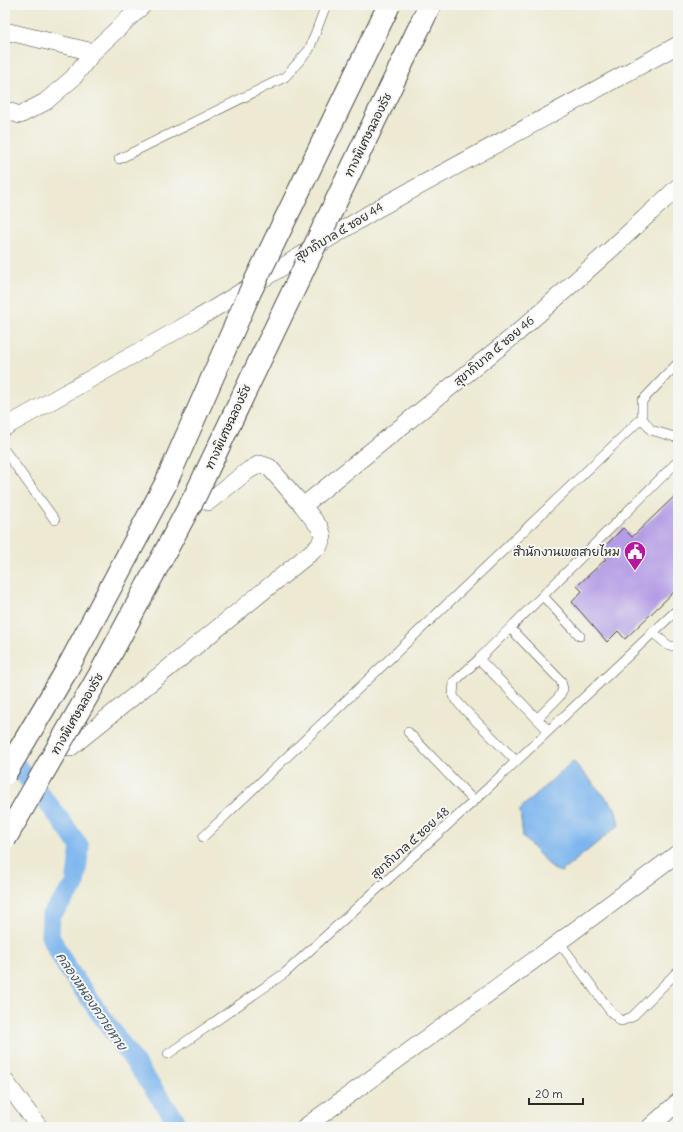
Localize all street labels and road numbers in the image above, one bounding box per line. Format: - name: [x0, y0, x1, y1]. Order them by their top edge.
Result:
- street label: ทางพิเศษฉลองรัช: [341, 90, 394, 179]
- street label: สุขาภิบาล ๕ ซอย 44: [292, 199, 387, 266]
- street label: สุขาภิบาล ๕ ซอย 46: [450, 313, 538, 390]
- street label: ทางพิเศษฉลองรัช: [201, 382, 254, 472]
- street label: ทางพิเศษฉลองรัช: [47, 670, 106, 757]
- street label: สุขาภิบาล ๕ ซอย 48: [367, 803, 453, 883]

